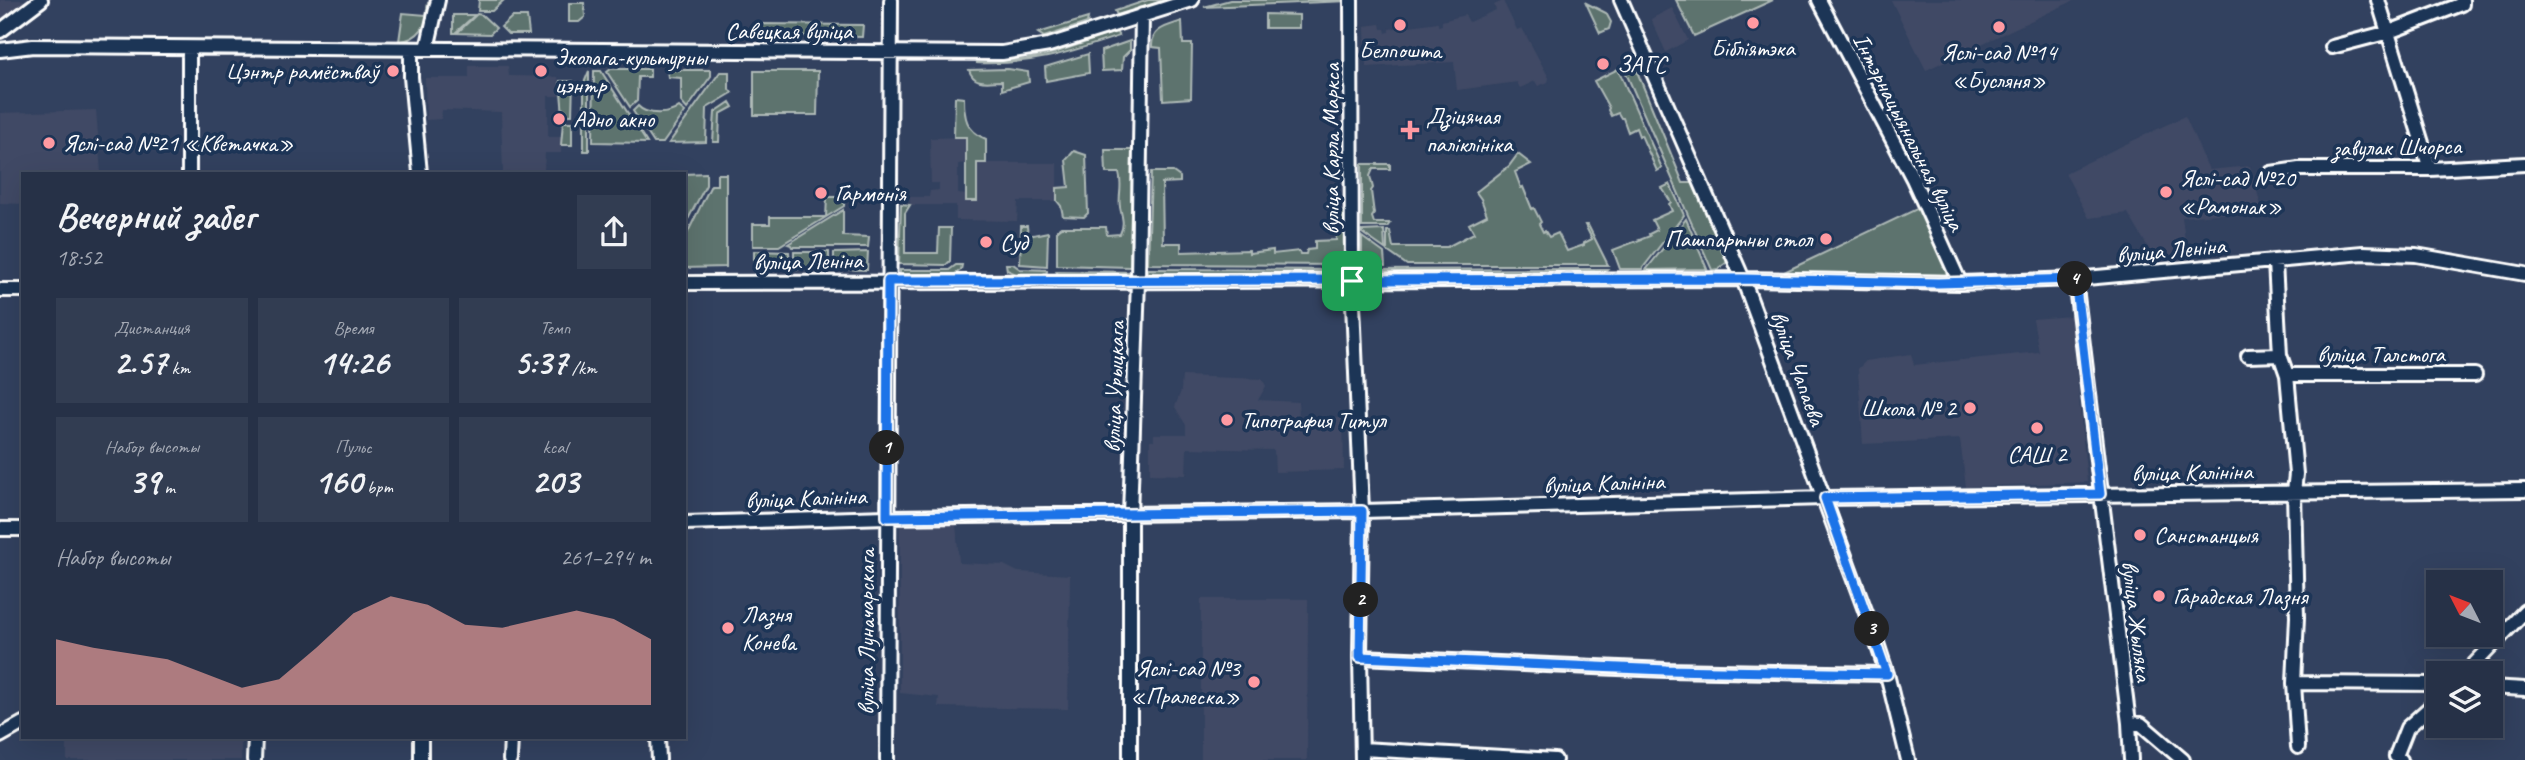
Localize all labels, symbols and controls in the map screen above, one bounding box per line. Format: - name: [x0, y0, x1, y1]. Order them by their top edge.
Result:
- marker: Бібліятэка: [1745, 15, 1761, 31]
- street label: Савецкая вуліца: [726, 16, 854, 46]
- marker: Белпошта: [1392, 17, 1408, 33]
- marker: Яслі-сад №14 «Бусляня»: [1991, 19, 2007, 35]
- street label: Інтэрнацыянальная вуліца: [1846, 28, 1972, 237]
- place label: Бібліятэка: [1711, 33, 1796, 63]
- place label: Белпошта: [1359, 35, 1443, 65]
- place label: Яслі-сад №14 «Бусляня»: [1942, 37, 2059, 95]
- place label: Эколага-культурны цэнтр: [555, 42, 709, 100]
- place label: ЗАГС: [1617, 49, 1669, 79]
- place label: Цэнтр рамёстваў: [226, 56, 381, 86]
- marker: ЗАГС: [1595, 56, 1611, 72]
- street label: вуліца Карла Маркса: [1316, 62, 1346, 235]
- marker: Цэнтр рамёстваў: [385, 63, 401, 79]
- marker: Эколага-культурны цэнтр: [533, 63, 549, 79]
- place label: Дзіцячая паліклініка: [1426, 101, 1514, 159]
- place label: Адно акно: [573, 104, 656, 134]
- marker: Адно акно: [551, 111, 567, 127]
- marker: Дзіцячая паліклініка: [1400, 120, 1420, 140]
- place label: Яслі-сад №21 «Кветачка»: [63, 128, 294, 158]
- street label: завулак Шчорса: [2330, 131, 2463, 164]
- marker: Яслі-сад №21 «Кветачка»: [41, 135, 57, 151]
- place label: Яслі-сад №20 «Рамонак»: [2180, 163, 2297, 221]
- place label: Гармонія: [835, 178, 907, 208]
- marker: Яслі-сад №20 «Рамонак»: [2158, 184, 2174, 200]
- marker: Гармонія: [813, 185, 829, 201]
- text: Вечерний забег: [56, 193, 255, 240]
- button: share: [577, 195, 651, 269]
- place label: Пашпартны стол: [1665, 224, 1814, 254]
- place label: Суд: [1000, 227, 1030, 257]
- street label: вуліца Леніна: [2115, 230, 2228, 270]
- marker: Пашпартны стол: [1818, 231, 1834, 247]
- marker: Суд: [978, 234, 994, 250]
- text: 18:52: [56, 243, 102, 272]
- street label: вуліца Леніна: [753, 245, 864, 277]
- pin: [1322, 251, 1382, 311]
- icon: arrive: [1333, 262, 1371, 300]
- pin: 4: [2058, 262, 2092, 296]
- text: 4: [2070, 266, 2079, 290]
- street label: вуліца Чапаева: [1763, 307, 1833, 431]
- text: Дистанция: [114, 316, 190, 340]
- text: Время: [333, 316, 374, 340]
- text: Темп: [540, 316, 570, 340]
- street label: вуліца Урыцкага: [1097, 319, 1131, 453]
- street label: вуліца Талстога: [2317, 339, 2446, 369]
- text: 2.57: [114, 340, 167, 385]
- text: 14:26: [318, 340, 389, 385]
- text: 5:37: [514, 340, 567, 385]
- text: km: [167, 356, 190, 380]
- text: /km: [567, 356, 597, 380]
- place label: Школа № 2: [1861, 393, 1958, 423]
- marker: Школа № 2: [1962, 400, 1978, 416]
- place label: Типография Титул: [1241, 405, 1388, 435]
- marker: Типография Титул: [1219, 412, 1235, 428]
- marker: САШ 2: [2029, 420, 2045, 436]
- pin: 1: [870, 430, 904, 466]
- text: Набор высоты: [105, 435, 199, 459]
- text: Пульс: [335, 435, 372, 459]
- text: kcal: [543, 435, 568, 459]
- text: 1: [882, 435, 891, 459]
- place label: САШ 2: [2007, 439, 2069, 469]
- street label: вуліца Калініна: [2131, 456, 2254, 488]
- text: 39: [129, 459, 160, 504]
- text: 160: [314, 459, 362, 504]
- text: 203: [532, 459, 579, 504]
- street label: вуліца Калініна: [1543, 466, 1666, 500]
- text: m: [160, 475, 175, 499]
- text: bpm: [362, 475, 393, 499]
- street label: вуліца Калініна: [745, 481, 868, 515]
- place label: Санстанцыя: [2154, 520, 2259, 550]
- marker: Санстанцыя: [2132, 527, 2148, 543]
- text: Набор высоты: [56, 543, 170, 572]
- text: 261–294 m: [560, 543, 651, 572]
- street label: вуліца Луначарскага: [851, 547, 881, 715]
- street label: вуліца Жыляка: [2115, 559, 2159, 684]
- north arrow: [2426, 570, 2502, 648]
- map controls: [2426, 570, 2503, 738]
- place label: Гарадская Лазня: [2173, 581, 2309, 611]
- pin: 2: [1344, 582, 1378, 618]
- text: 2: [1356, 587, 1365, 611]
- marker: Гарадская Лазня: [2151, 588, 2167, 604]
- place label: Лазня Конева: [742, 599, 798, 657]
- pin: 3: [1854, 612, 1890, 646]
- text: 3: [1867, 616, 1876, 640]
- marker: Лазня Конева: [720, 620, 736, 636]
- place label: Яслі-сад №3 «Пралеска»: [1130, 653, 1242, 711]
- button: layers: [2426, 661, 2503, 738]
- marker: Яслі-сад №3 «Пралеска»: [1246, 674, 1262, 690]

